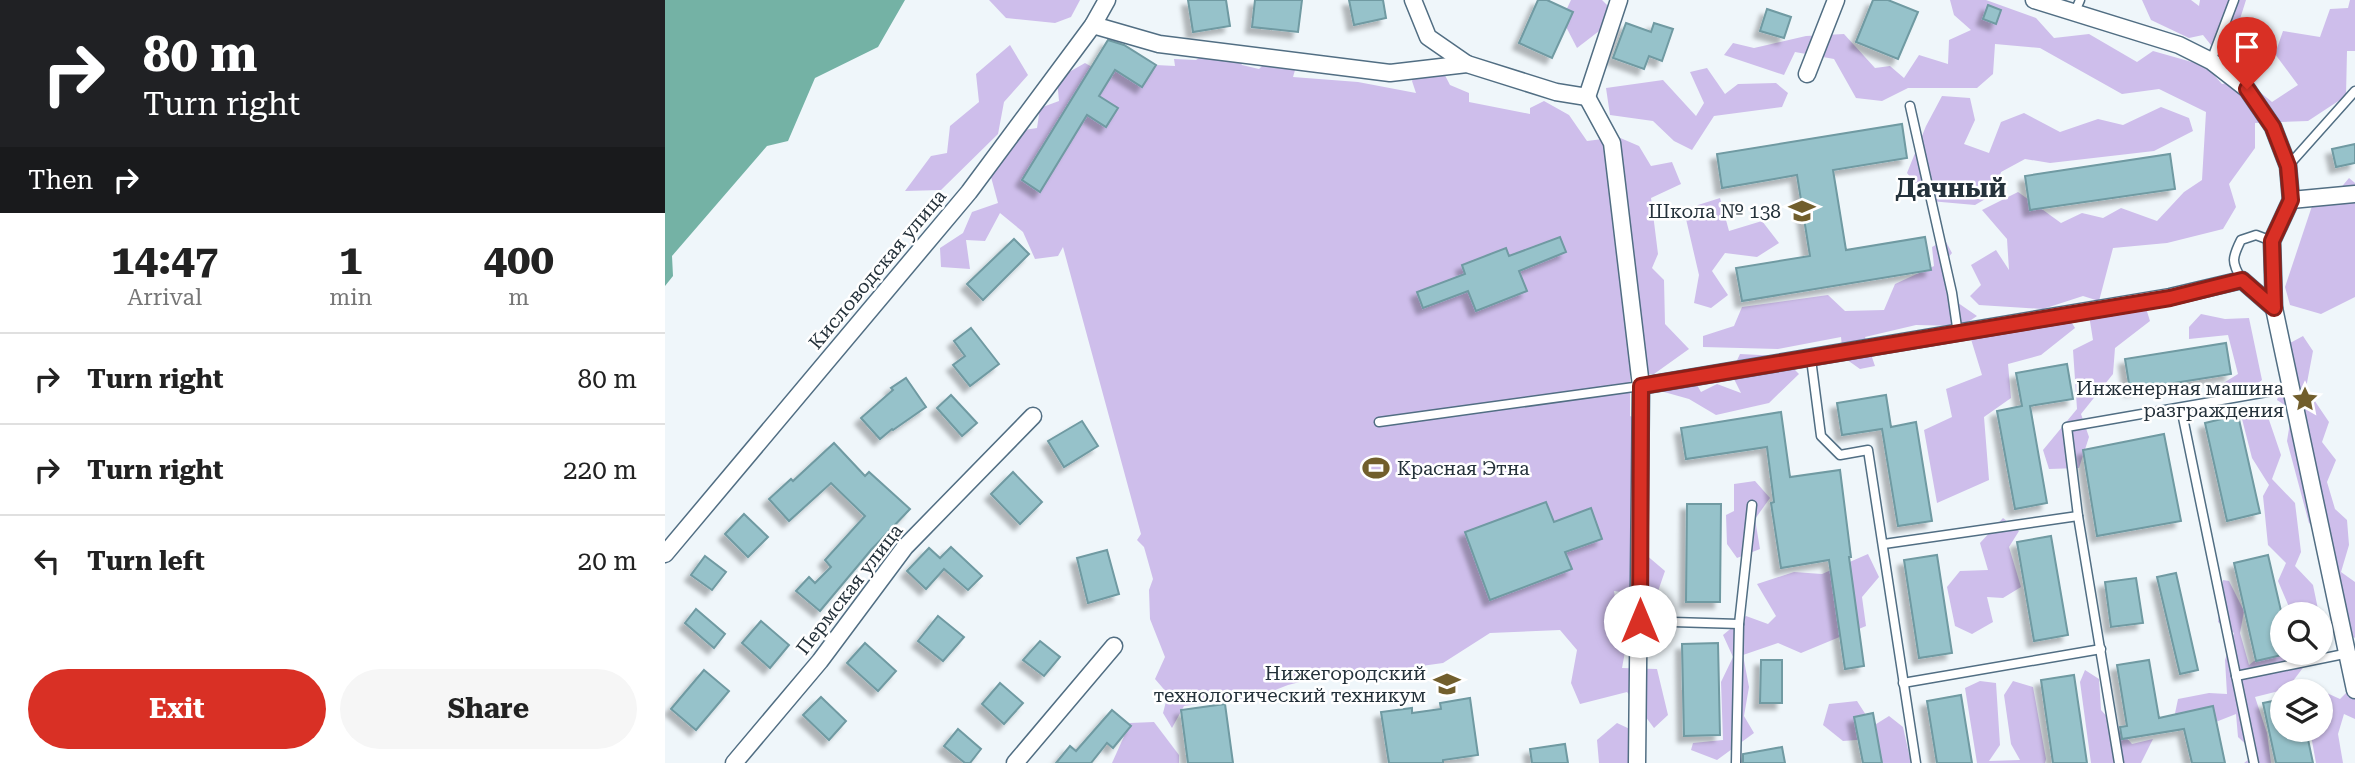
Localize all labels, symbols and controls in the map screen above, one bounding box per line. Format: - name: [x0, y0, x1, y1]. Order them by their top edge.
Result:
- pin: [2217, 17, 2277, 89]
- text: 80 m: [143, 26, 258, 83]
- icon: right: [28, 28, 119, 119]
- icon: arrive: [2228, 28, 2266, 66]
- text: Turn right: [143, 85, 300, 123]
- icon: right: [107, 161, 145, 199]
- text: Then: [28, 165, 93, 195]
- district label: Дачный: [1896, 173, 2007, 203]
- street label: Кисловодская улица: [804, 184, 951, 354]
- school or university icon: Школа № 138: [1787, 196, 1817, 226]
- place label: Школа № 138: [1648, 200, 1781, 223]
- text: 14:47: [111, 235, 218, 284]
- text: 1: [339, 235, 363, 284]
- text: 400: [483, 235, 554, 284]
- text: Arrival: [127, 284, 202, 311]
- text: min: [329, 284, 372, 311]
- text: m: [508, 284, 529, 311]
- icon: right: [28, 360, 66, 398]
- text: Turn right: [87, 364, 223, 394]
- text: 80 m: [578, 364, 637, 394]
- place label: Инженерная машина разграждения: [2076, 377, 2285, 422]
- place icon: Инженерная машина разграждения: [2290, 384, 2320, 414]
- icon: right: [28, 451, 66, 489]
- sports icon: Красная Этна: [1361, 453, 1391, 483]
- text: Turn right: [87, 455, 223, 485]
- text: 220 m: [563, 455, 637, 485]
- place label: Красная Этна: [1397, 457, 1530, 480]
- street label: Пермская улица: [791, 519, 908, 659]
- icon: left: [28, 542, 66, 580]
- text: Turn left: [87, 546, 205, 576]
- text: 20 m: [578, 546, 637, 576]
- position arrow: [1603, 584, 1677, 658]
- map controls: [2270, 602, 2333, 742]
- button: search: [2270, 602, 2333, 665]
- place label: Нижегородский технологический техникум: [1154, 662, 1426, 707]
- button: Exit: [28, 669, 326, 749]
- button: Share: [340, 669, 637, 749]
- school or university icon: Нижегородский технологический техникум: [1432, 669, 1462, 699]
- button: layers: [2270, 679, 2333, 742]

